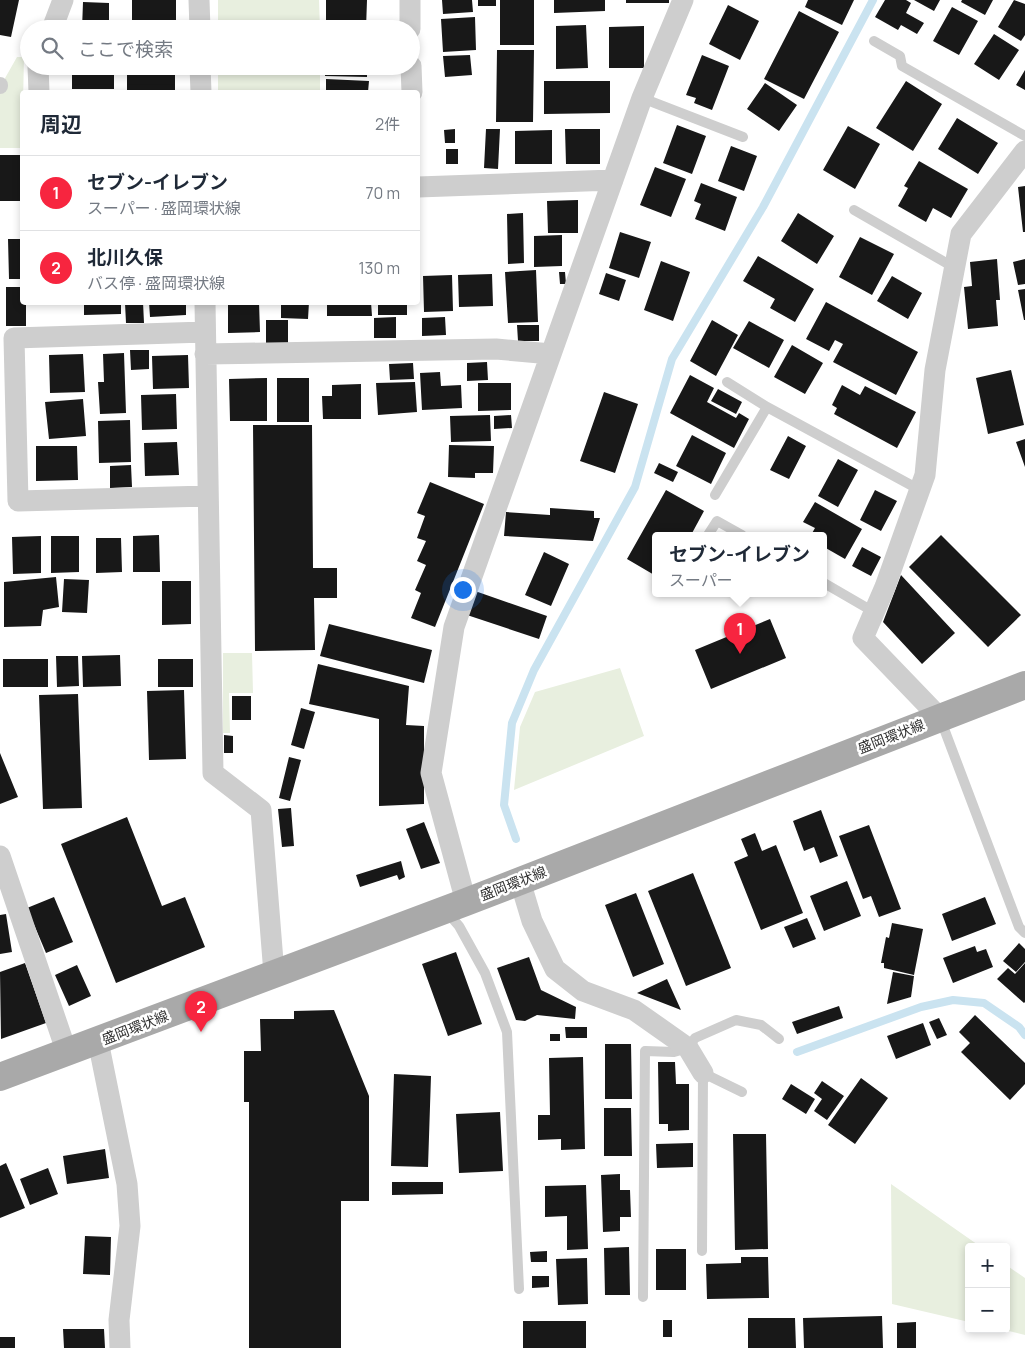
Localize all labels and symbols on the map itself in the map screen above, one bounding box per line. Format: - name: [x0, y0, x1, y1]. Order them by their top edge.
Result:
- your location: [450, 577, 476, 603]
- pin: 1: [724, 613, 756, 654]
- street label: 盛岡環状線: [855, 715, 927, 757]
- street label: 盛岡環状線: [477, 862, 549, 904]
- pin: 2: [185, 991, 217, 1032]
- street label: 盛岡環状線: [99, 1006, 171, 1048]

